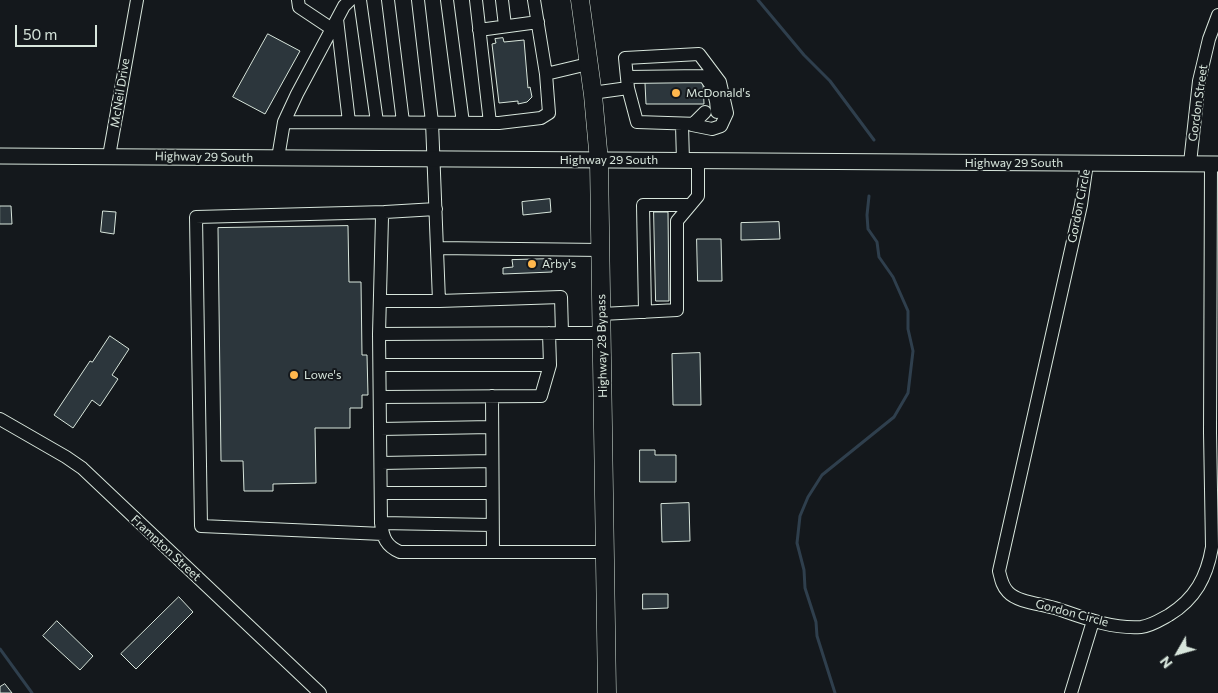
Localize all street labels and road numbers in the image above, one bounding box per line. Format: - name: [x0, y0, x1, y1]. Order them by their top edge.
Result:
- street label: McNeil Drive: [107, 57, 133, 129]
- street label: Gordon Street: [1185, 64, 1211, 142]
- street label: Highway 29 South: [155, 149, 253, 165]
- street label: Highway 29 South: [560, 153, 658, 167]
- street label: Highway 29 South: [965, 156, 1063, 170]
- street label: Gordon Circle: [1065, 168, 1093, 244]
- street label: Highway 28 Bypass: [594, 294, 610, 398]
- street label: Frampton Street: [128, 512, 204, 584]
- street label: Gordon Circle: [1034, 596, 1110, 630]

